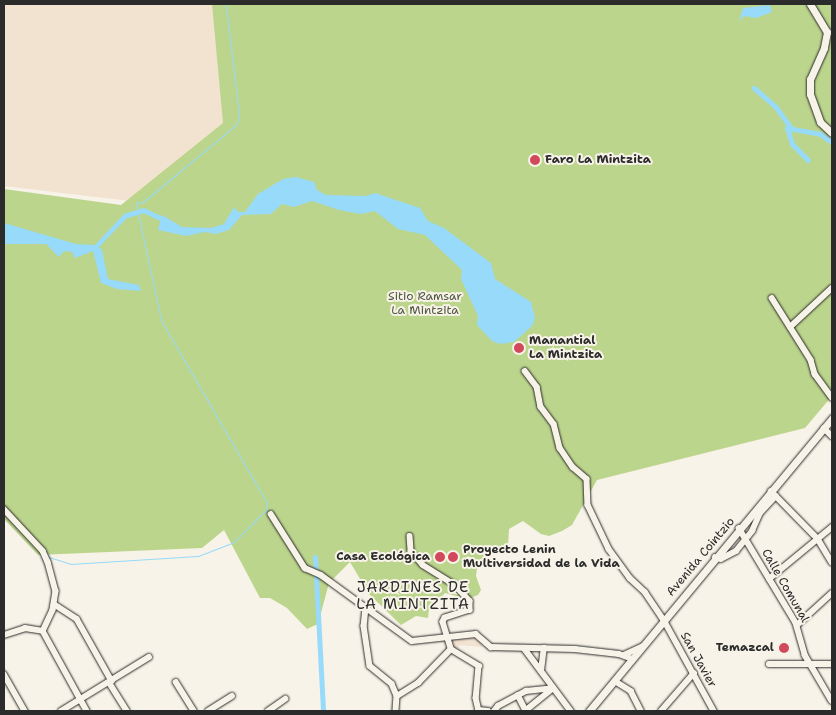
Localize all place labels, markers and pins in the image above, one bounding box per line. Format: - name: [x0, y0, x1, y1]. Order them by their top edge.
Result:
- place label: Faro La Mintzita: [545, 153, 651, 167]
- marker: Faro La Mintzita: [529, 154, 541, 166]
- place label: Manantial La Mintzita: [529, 334, 602, 362]
- marker: Manantial La Mintzita: [513, 342, 525, 354]
- place label: Proyecto Lenin Multiversidad de la Vida: [463, 543, 620, 571]
- place label: Casa Ecológica: [336, 550, 430, 564]
- marker: Casa Ecológica: [434, 551, 446, 563]
- marker: Proyecto Lenin Multiversidad de la Vida: [447, 551, 459, 563]
- place label: Temazcal: [716, 641, 774, 655]
- marker: Temazcal: [778, 642, 790, 654]

